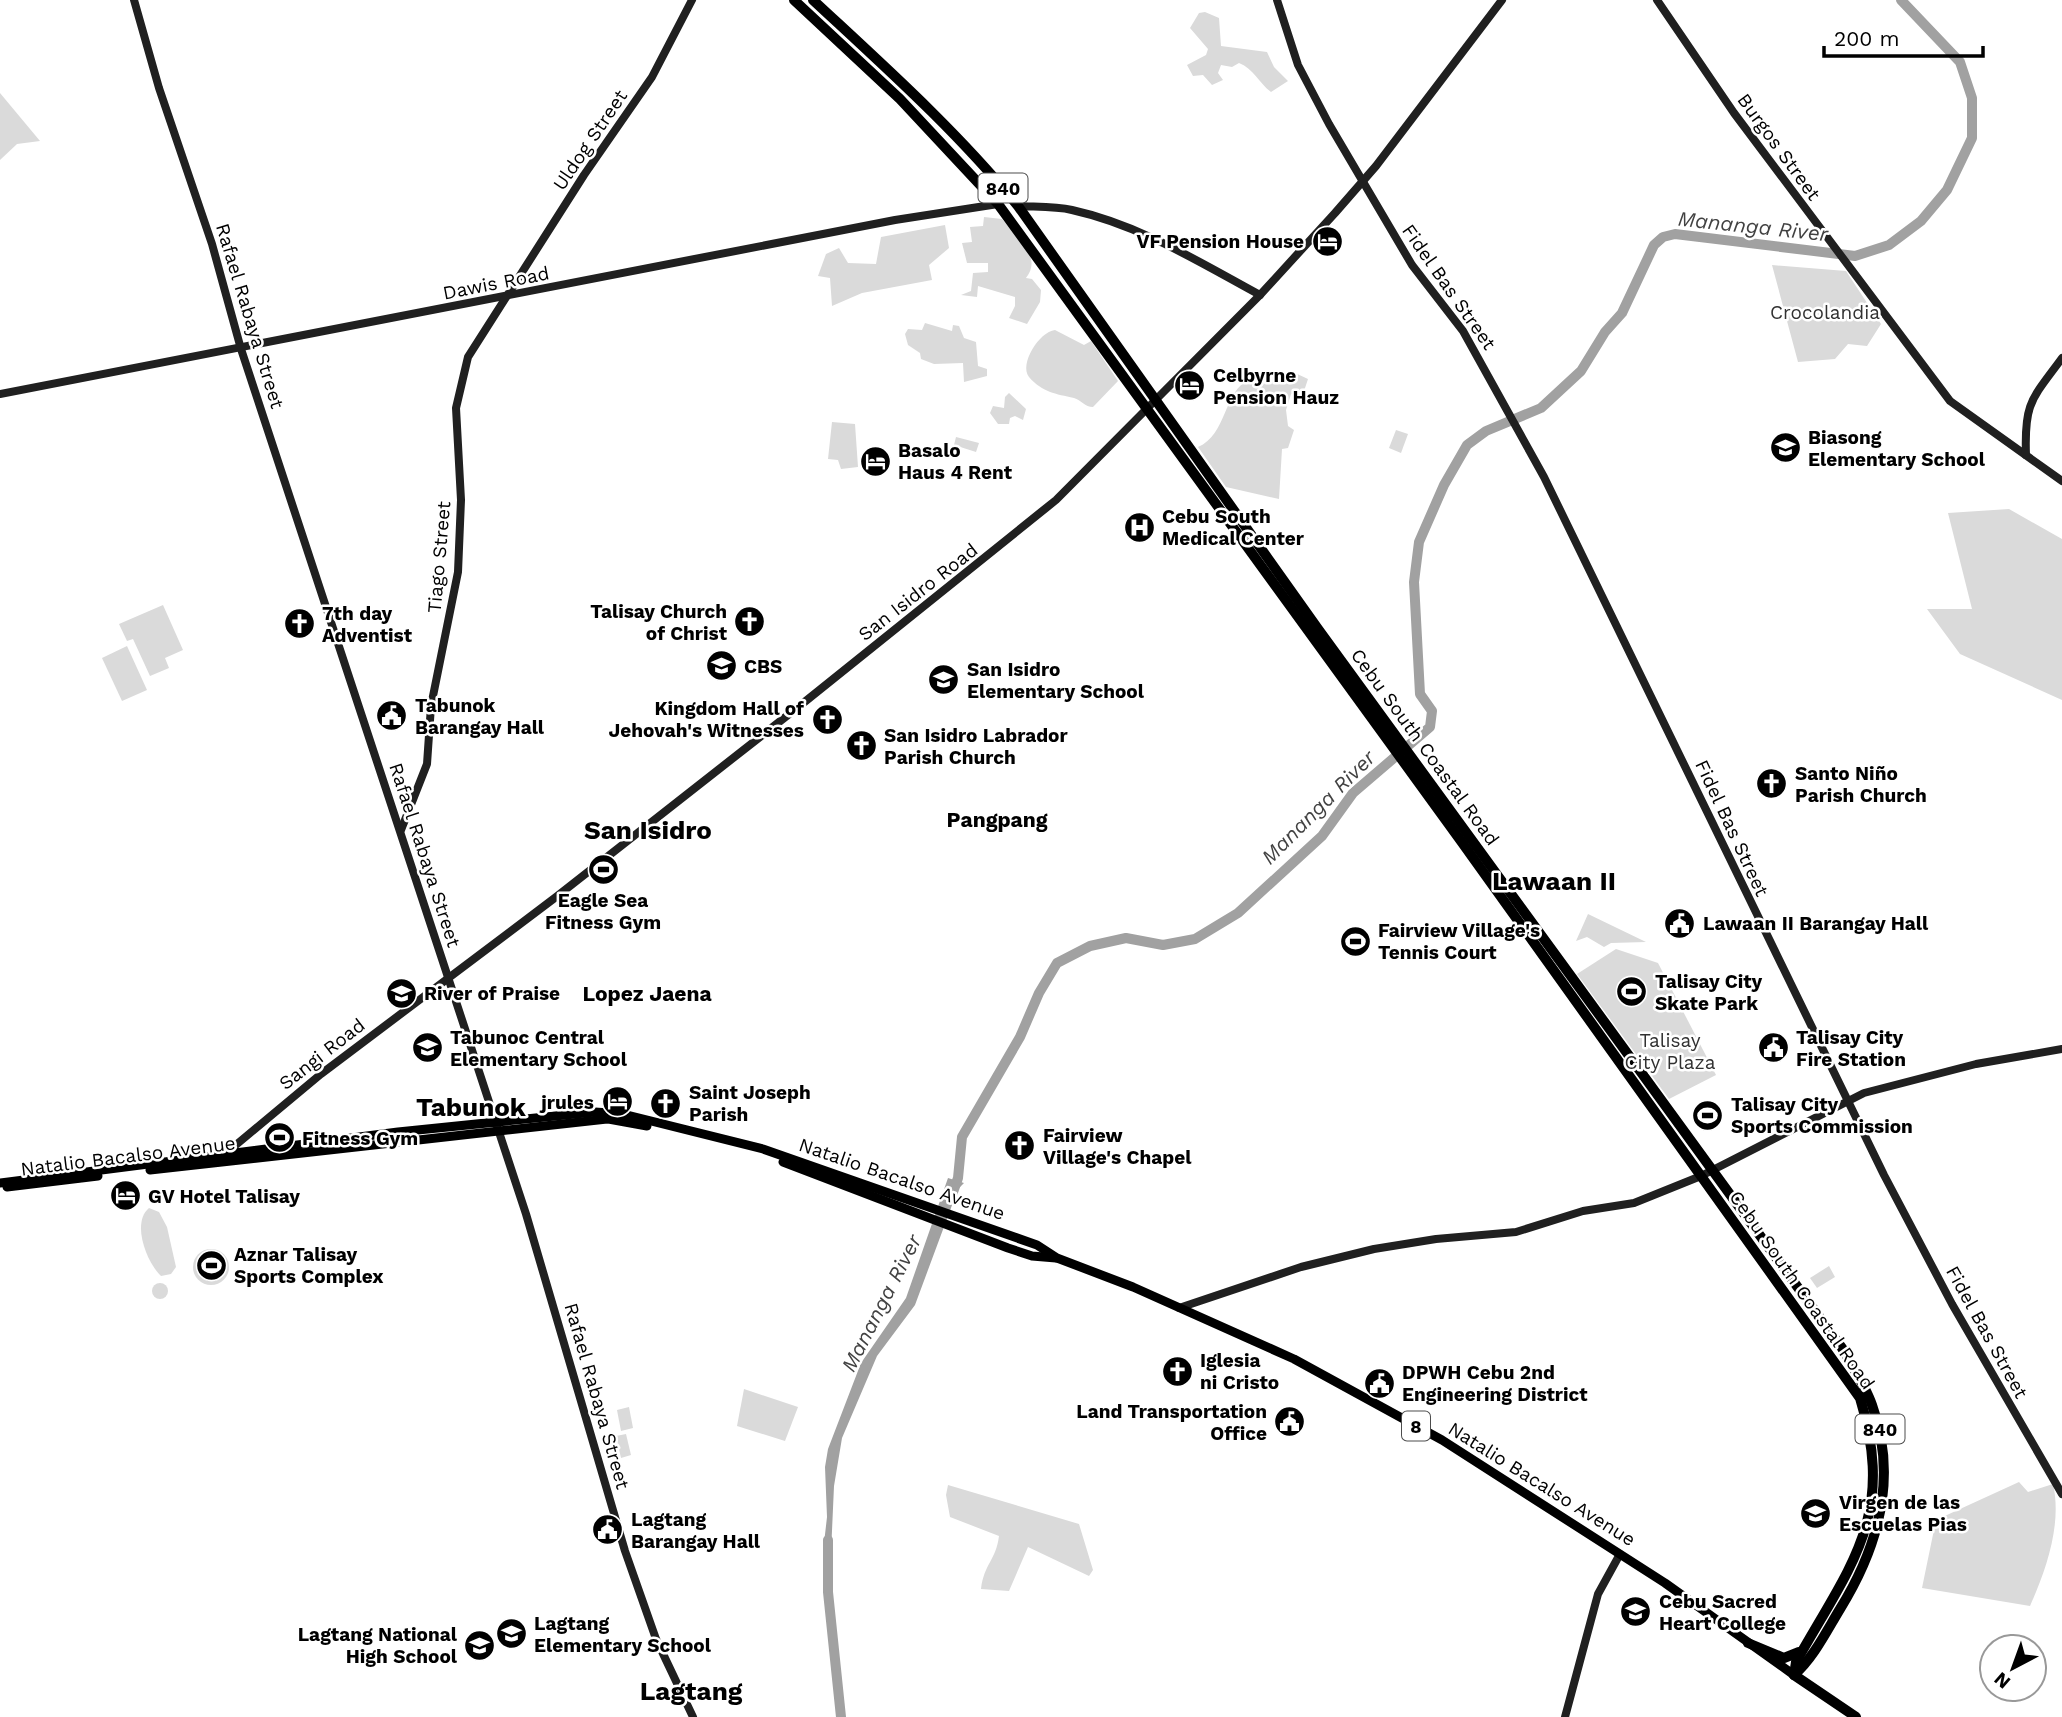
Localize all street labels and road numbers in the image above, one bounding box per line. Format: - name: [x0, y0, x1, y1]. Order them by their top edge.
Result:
- street label: Uldog Street: [548, 85, 632, 195]
- street label: Burgos Street: [1732, 89, 1826, 205]
- road number: 840: [978, 174, 1028, 202]
- street label: Fidel Bas Street: [1397, 220, 1501, 354]
- street label: Rafael Rabaya Street: [211, 221, 289, 411]
- street label: Dawis Road: [441, 261, 551, 305]
- street label: Tiago Street: [423, 500, 455, 614]
- street label: San Isidro Road: [854, 538, 982, 646]
- street label: Cebu South Coastal Road: [1346, 644, 1504, 850]
- street label: Fidel Bas Street: [1690, 756, 1774, 900]
- street label: Rafael Rabaya Street: [384, 760, 466, 950]
- street label: Sangi Road: [275, 1013, 369, 1095]
- street label: Natalio Bacalso Avenue: [19, 1131, 237, 1181]
- street label: Natalio Bacalso Avenue: [796, 1133, 1008, 1225]
- street label: Cebu South Coastal Road: [1724, 1186, 1880, 1394]
- street label: Fidel Bas Street: [1941, 1262, 2033, 1402]
- street label: Rafael Rabaya Street: [559, 1300, 635, 1492]
- road number: 8: [1402, 1412, 1430, 1441]
- road number: 840: [1856, 1414, 1904, 1444]
- street label: Natalio Bacalso Avenue: [1444, 1417, 1640, 1551]

